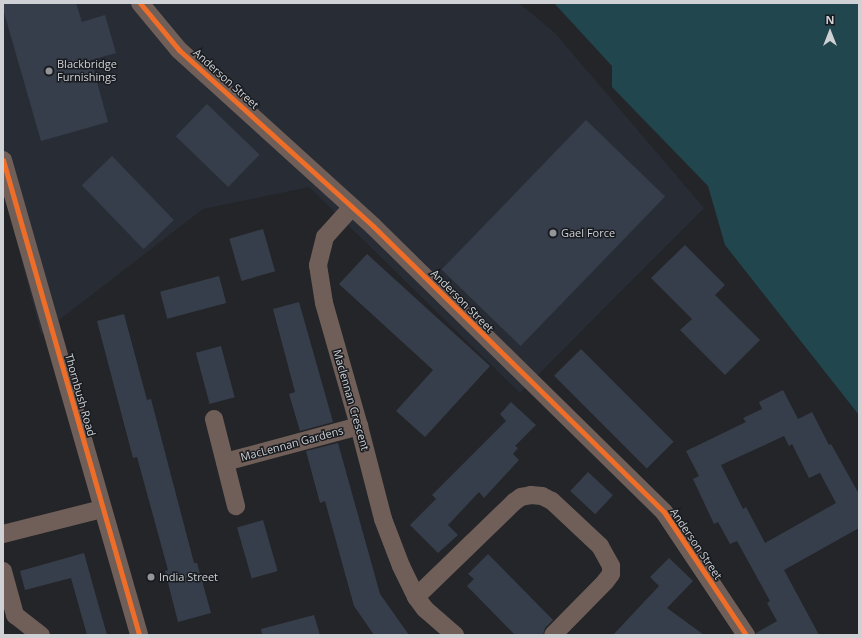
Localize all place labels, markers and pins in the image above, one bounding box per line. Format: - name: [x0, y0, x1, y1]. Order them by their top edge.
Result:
- place label: Blackbridge Furnishings: [57, 58, 117, 84]
- marker: Blackbridge Furnishings: [44, 66, 54, 76]
- place label: Gael Force: [561, 226, 615, 240]
- marker: Gael Force: [548, 228, 558, 238]
- place label: India Street: [159, 570, 218, 584]
- marker: India Street: [146, 572, 156, 582]

